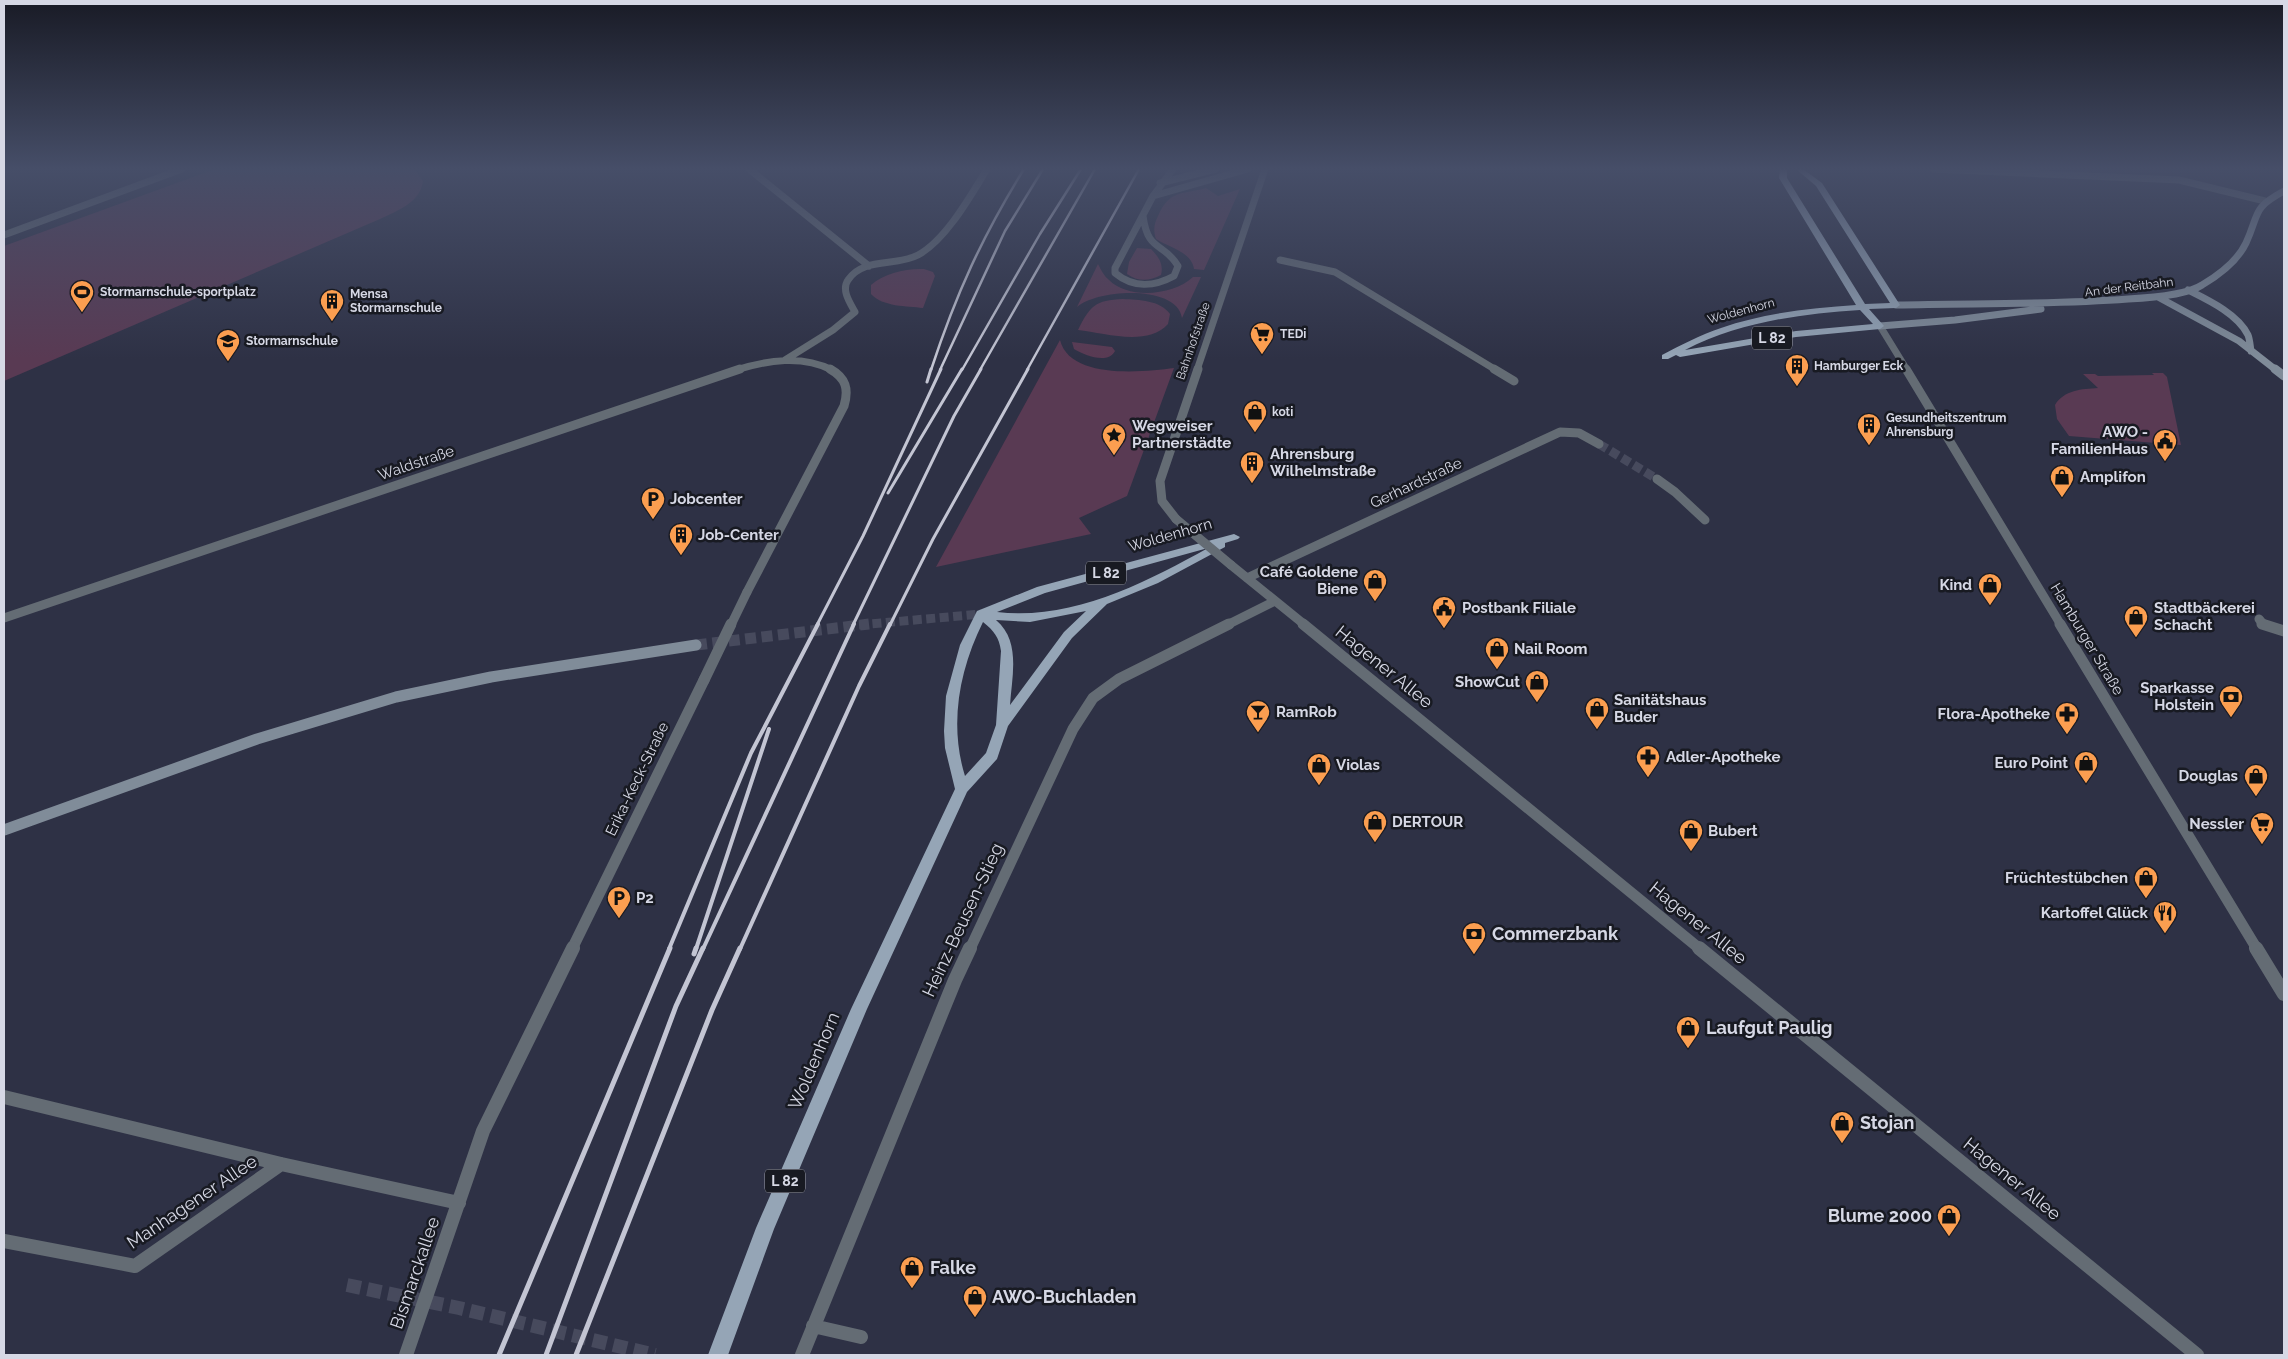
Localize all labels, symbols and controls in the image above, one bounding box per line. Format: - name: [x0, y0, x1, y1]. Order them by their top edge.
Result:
- street label: An der Reitbahn: [2084, 275, 2174, 299]
- sports icon: Stormarnschule-sportplatz: [69, 279, 95, 313]
- place label: Stormarnschule-sportplatz: [100, 285, 256, 299]
- place label: Mensa Stormarnschule: [350, 287, 442, 315]
- building icon: Mensa Stormarnschule: [319, 288, 345, 322]
- street label: Woldenhorn: [1706, 295, 1776, 327]
- street label: Bahnhofstraße: [1173, 301, 1213, 381]
- supermarket icon: TEDi: [1249, 321, 1275, 355]
- road number: L 82: [1752, 326, 1792, 349]
- place label: TEDi: [1280, 327, 1306, 341]
- school or university icon: Stormarnschule: [215, 328, 241, 362]
- place label: Stormarnschule: [246, 334, 338, 348]
- building icon: Hamburger Eck: [1784, 353, 1810, 387]
- place label: Hamburger Eck: [1814, 359, 1903, 373]
- shop icon: koti: [1242, 399, 1268, 433]
- place label: koti: [1272, 405, 1293, 419]
- place label: Gesundheitszentrum Ahrensburg: [1886, 411, 2006, 439]
- building icon: Gesundheitszentrum Ahrensburg: [1856, 412, 1882, 446]
- place label: Wegweiser Partnerstädte: [1132, 417, 1231, 452]
- place icon: Wegweiser Partnerstädte: [1101, 422, 1127, 456]
- place label: AWO - FamilienHaus: [2051, 423, 2148, 458]
- public building icon: AWO - FamilienHaus: [2152, 428, 2178, 462]
- street label: Waldstraße: [376, 442, 457, 484]
- place label: Ahrensburg Wilhelmstraße: [1270, 445, 1376, 480]
- building icon: Ahrensburg Wilhelmstraße: [1239, 450, 1265, 484]
- street label: Gerhardstraße: [1367, 454, 1465, 512]
- shop icon: Amplifon: [2049, 464, 2075, 498]
- place label: Amplifon: [2080, 468, 2146, 486]
- parking icon: Jobcenter: [640, 486, 666, 520]
- place label: Jobcenter: [670, 490, 743, 508]
- street label: Woldenhorn: [1126, 514, 1214, 556]
- building icon: Job-Center: [668, 522, 694, 556]
- place label: Job-Center: [698, 526, 779, 544]
- road number: L 82: [1086, 562, 1126, 584]
- place label: Café Goldene Biene: [1260, 563, 1358, 598]
- shop icon: Café Goldene Biene: [1362, 568, 1388, 602]
- shop icon: Kind: [1977, 572, 2003, 606]
- place label: Kind: [1939, 576, 1972, 594]
- street label: Hamburger Straße: [2046, 580, 2128, 698]
- public building icon: Postbank Filiale: [1431, 595, 1457, 629]
- place label: Postbank Filiale: [1462, 599, 1576, 617]
- place label: Stadtbäckerei Schacht: [2154, 599, 2255, 634]
- shop icon: Stadtbäckerei Schacht: [2123, 604, 2149, 638]
- street label: Hagener Allee: [1332, 621, 1437, 712]
- shop icon: Nail Room: [1484, 636, 1510, 670]
- place label: Nail Room: [1514, 640, 1588, 658]
- shop icon: ShowCut: [1524, 669, 1550, 703]
- place label: ShowCut: [1455, 673, 1520, 691]
- place label: Sparkasse Holstein: [2140, 679, 2214, 714]
- bank icon: Sparkasse Holstein: [2218, 684, 2244, 718]
- place label: Sanitätshaus Buder: [1614, 691, 1706, 726]
- shop icon: Sanitätshaus Buder: [1584, 696, 1610, 730]
- bar icon: RamRob: [1245, 699, 1271, 733]
- pharmacy icon: Flora-Apotheke: [2054, 701, 2080, 735]
- place label: RamRob: [1276, 703, 1337, 721]
- place label: Flora-Apotheke: [1938, 705, 2050, 723]
- street label: Erika-Keck-Straße: [602, 719, 672, 839]
- pharmacy icon: Adler-Apotheke: [1635, 744, 1661, 778]
- place label: Adler-Apotheke: [1666, 748, 1780, 766]
- shop icon: Euro Point: [2073, 750, 2099, 784]
- shop icon: Violas: [1306, 752, 1332, 786]
- place label: Euro Point: [1995, 754, 2068, 772]
- place label: Violas: [1336, 756, 1380, 774]
- shop icon: Douglas: [2243, 763, 2269, 797]
- place label: Douglas: [2179, 767, 2238, 785]
- shop icon: DERTOUR: [1362, 809, 1388, 843]
- supermarket icon: Nessler: [2249, 811, 2275, 845]
- place label: DERTOUR: [1392, 813, 1463, 831]
- place label: Nessler: [2189, 815, 2244, 833]
- shop icon: Bubert: [1678, 818, 1704, 852]
- place label: Bubert: [1708, 822, 1758, 840]
- street label: Heinz-Beusen-Stieg: [918, 840, 1007, 1000]
- shop icon: Früchtestübchen: [2133, 865, 2159, 899]
- place label: Früchtestübchen: [2005, 869, 2128, 887]
- street label: Hagener Allee: [1646, 877, 1751, 968]
- parking icon: P2: [606, 885, 632, 919]
- place label: P2: [636, 889, 654, 907]
- restaurant icon: Kartoffel Glück: [2152, 900, 2178, 934]
- place label: Kartoffel Glück: [2041, 904, 2149, 922]
- bank icon: Commerzbank: [1461, 921, 1487, 955]
- place label: Commerzbank: [1492, 923, 1619, 944]
- street label: Woldenhorn: [784, 1009, 843, 1113]
- shop icon: Laufgut Paulig: [1675, 1015, 1701, 1049]
- place label: Laufgut Paulig: [1706, 1017, 1833, 1038]
- shop icon: Stojan: [1829, 1110, 1855, 1144]
- place label: Stojan: [1860, 1112, 1914, 1133]
- street label: Hagener Allee: [1960, 1133, 2065, 1224]
- street label: Manhagener Allee: [123, 1150, 261, 1253]
- road number: L 82: [765, 1170, 805, 1192]
- shop icon: Blume 2000: [1936, 1203, 1962, 1237]
- place label: Blume 2000: [1828, 1205, 1932, 1226]
- street label: Bismarckallee: [386, 1214, 444, 1332]
- shop icon: Falke: [899, 1255, 925, 1289]
- place label: Falke: [930, 1257, 976, 1278]
- shop icon: AWO-Buchladen: [962, 1284, 988, 1318]
- place label: AWO-Buchladen: [992, 1286, 1136, 1307]

